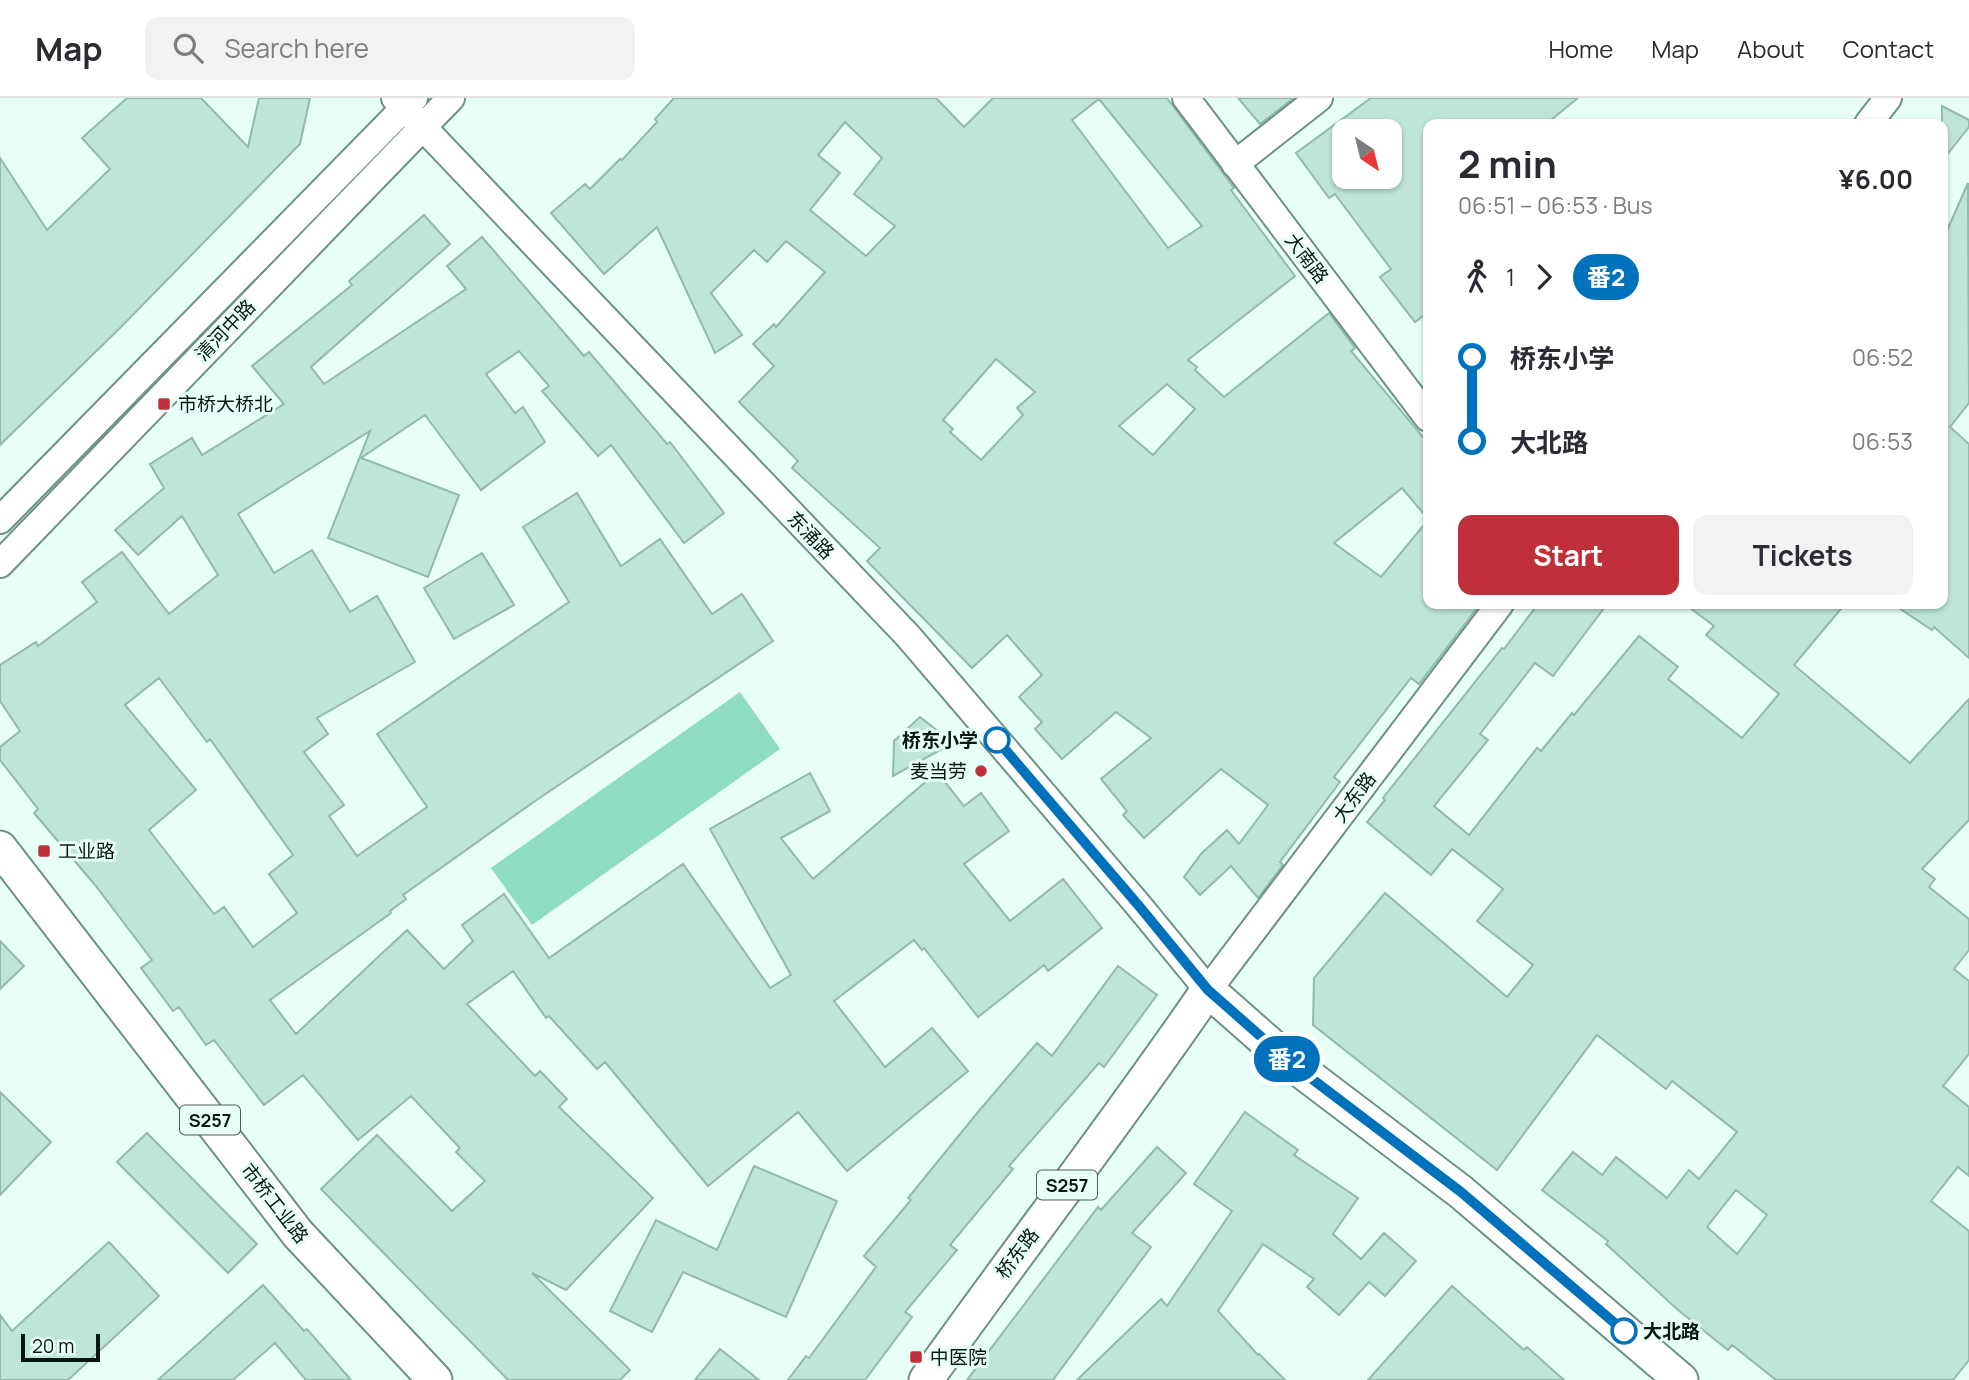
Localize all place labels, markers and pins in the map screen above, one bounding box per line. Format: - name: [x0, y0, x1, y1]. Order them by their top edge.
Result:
- place label: 市桥大桥北: [178, 391, 273, 417]
- marker: 市桥大桥北: [156, 396, 172, 412]
- place label: 桥东小学: [902, 727, 978, 753]
- marker: 桥东小学: [984, 727, 1010, 753]
- place label: 麦当劳: [910, 758, 967, 784]
- marker: 麦当劳: [973, 763, 989, 779]
- place label: 工业路: [58, 838, 115, 864]
- marker: 工业路: [36, 843, 52, 859]
- marker: 大北路: [1611, 1318, 1637, 1344]
- place label: 大北路: [1643, 1318, 1700, 1344]
- place label: 中医院: [930, 1344, 987, 1370]
- marker: 中医院: [908, 1349, 924, 1365]

